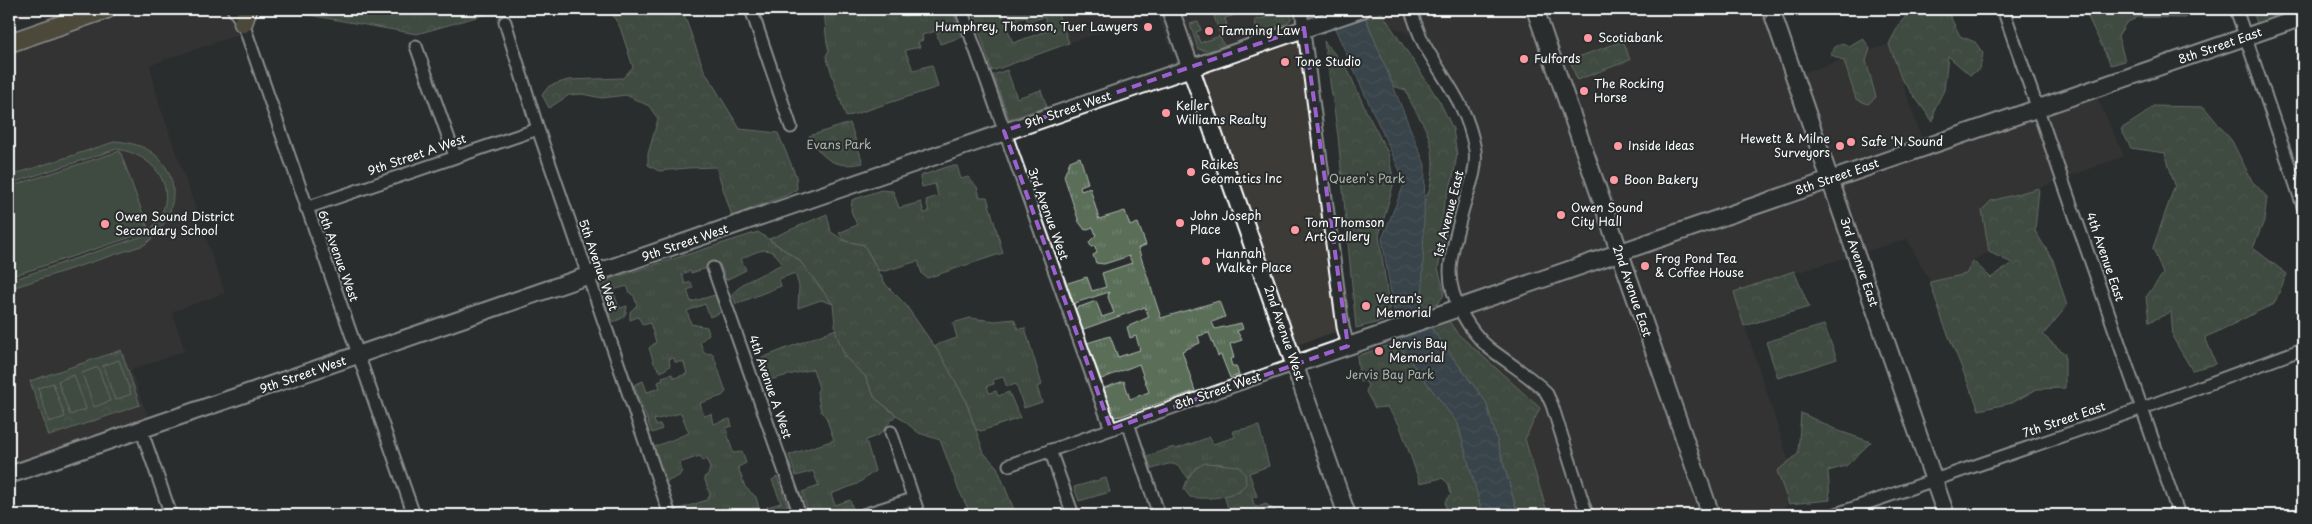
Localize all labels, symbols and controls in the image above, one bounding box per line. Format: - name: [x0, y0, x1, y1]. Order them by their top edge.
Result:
- place label: Humphrey, Thomson, Tuer Lawyers: [935, 17, 1139, 35]
- marker: Humphrey, Thomson, Tuer Lawyers: [1142, 21, 1154, 33]
- place label: Tamming Law: [1219, 21, 1301, 39]
- street label: 8th Street East: [2175, 22, 2264, 68]
- marker: Tamming Law: [1203, 25, 1215, 37]
- place label: Scotiabank: [1598, 28, 1663, 46]
- marker: Scotiabank: [1582, 32, 1594, 44]
- place label: Fulfords: [1534, 49, 1581, 67]
- place label: Tone Studio: [1295, 52, 1361, 70]
- marker: Fulfords: [1518, 53, 1530, 65]
- marker: Tone Studio: [1279, 56, 1291, 68]
- place label: The Rocking Horse: [1594, 74, 1664, 106]
- marker: The Rocking Horse: [1578, 85, 1590, 97]
- street label: 9th Street West: [1022, 86, 1113, 132]
- place label: Keller Williams Realty: [1176, 96, 1267, 128]
- marker: Keller Williams Realty: [1160, 107, 1172, 119]
- street label: 9th Street A West: [365, 129, 469, 179]
- place label: Hewett & Milne Surveyors: [1740, 129, 1831, 161]
- place label: Safe 'N Sound: [1861, 132, 1943, 150]
- park label: Evans Park: [807, 135, 871, 153]
- place label: Inside Ideas: [1628, 136, 1695, 154]
- marker: Safe 'N Sound: [1845, 136, 1857, 148]
- marker: Inside Ideas: [1612, 140, 1624, 152]
- marker: Hewett & Milne Surveyors: [1834, 140, 1846, 152]
- street label: 8th Street East: [1792, 153, 1881, 199]
- place label: Raikes Geomatics Inc: [1201, 155, 1282, 187]
- street label: 3rd Avenue West: [1024, 165, 1074, 262]
- marker: Raikes Geomatics Inc: [1185, 166, 1197, 178]
- street label: 1st Avenue East: [1429, 168, 1468, 259]
- park label: Queen's Park: [1329, 169, 1405, 187]
- place label: Boon Bakery: [1624, 170, 1699, 188]
- marker: Boon Bakery: [1608, 174, 1620, 186]
- place label: Owen Sound City Hall: [1571, 198, 1643, 230]
- place label: John Joseph Place: [1190, 206, 1261, 238]
- place label: Owen Sound District Secondary School: [115, 207, 235, 239]
- street label: 6th Avenue West: [314, 207, 364, 304]
- marker: Owen Sound City Hall: [1555, 209, 1567, 221]
- street label: 4th Avenue East: [2082, 210, 2130, 304]
- place label: Tom Thomson Art Gallery: [1305, 213, 1384, 245]
- street label: 3rd Avenue East: [1836, 215, 1884, 309]
- street label: 5th Avenue West: [575, 216, 623, 313]
- marker: John Joseph Place: [1174, 217, 1186, 229]
- marker: Owen Sound District Secondary School: [99, 218, 111, 230]
- street label: 9th Street West: [639, 219, 730, 265]
- marker: Tom Thomson Art Gallery: [1289, 224, 1301, 236]
- street label: 2nd Avenue East: [1609, 242, 1657, 339]
- place label: Hannah Walker Place: [1216, 244, 1292, 276]
- place label: Frog Pond Tea & Coffee House: [1655, 249, 1744, 281]
- marker: Hannah Walker Place: [1200, 255, 1212, 267]
- marker: Frog Pond Tea & Coffee House: [1639, 260, 1651, 272]
- street label: 2nd Avenue West: [1260, 283, 1310, 383]
- place label: Vetran's Memorial: [1376, 289, 1432, 321]
- marker: Vetran's Memorial: [1360, 300, 1372, 312]
- street label: 4th Avenue A West: [745, 332, 797, 441]
- place label: Jervis Bay Memorial: [1389, 334, 1447, 366]
- marker: Jervis Bay Memorial: [1373, 345, 1385, 357]
- street label: 9th Street West: [257, 351, 348, 397]
- park label: Jervis Bay Park: [1346, 365, 1434, 383]
- street label: 8th Street West: [1172, 367, 1264, 413]
- street label: 7th Street East: [2020, 396, 2108, 442]

